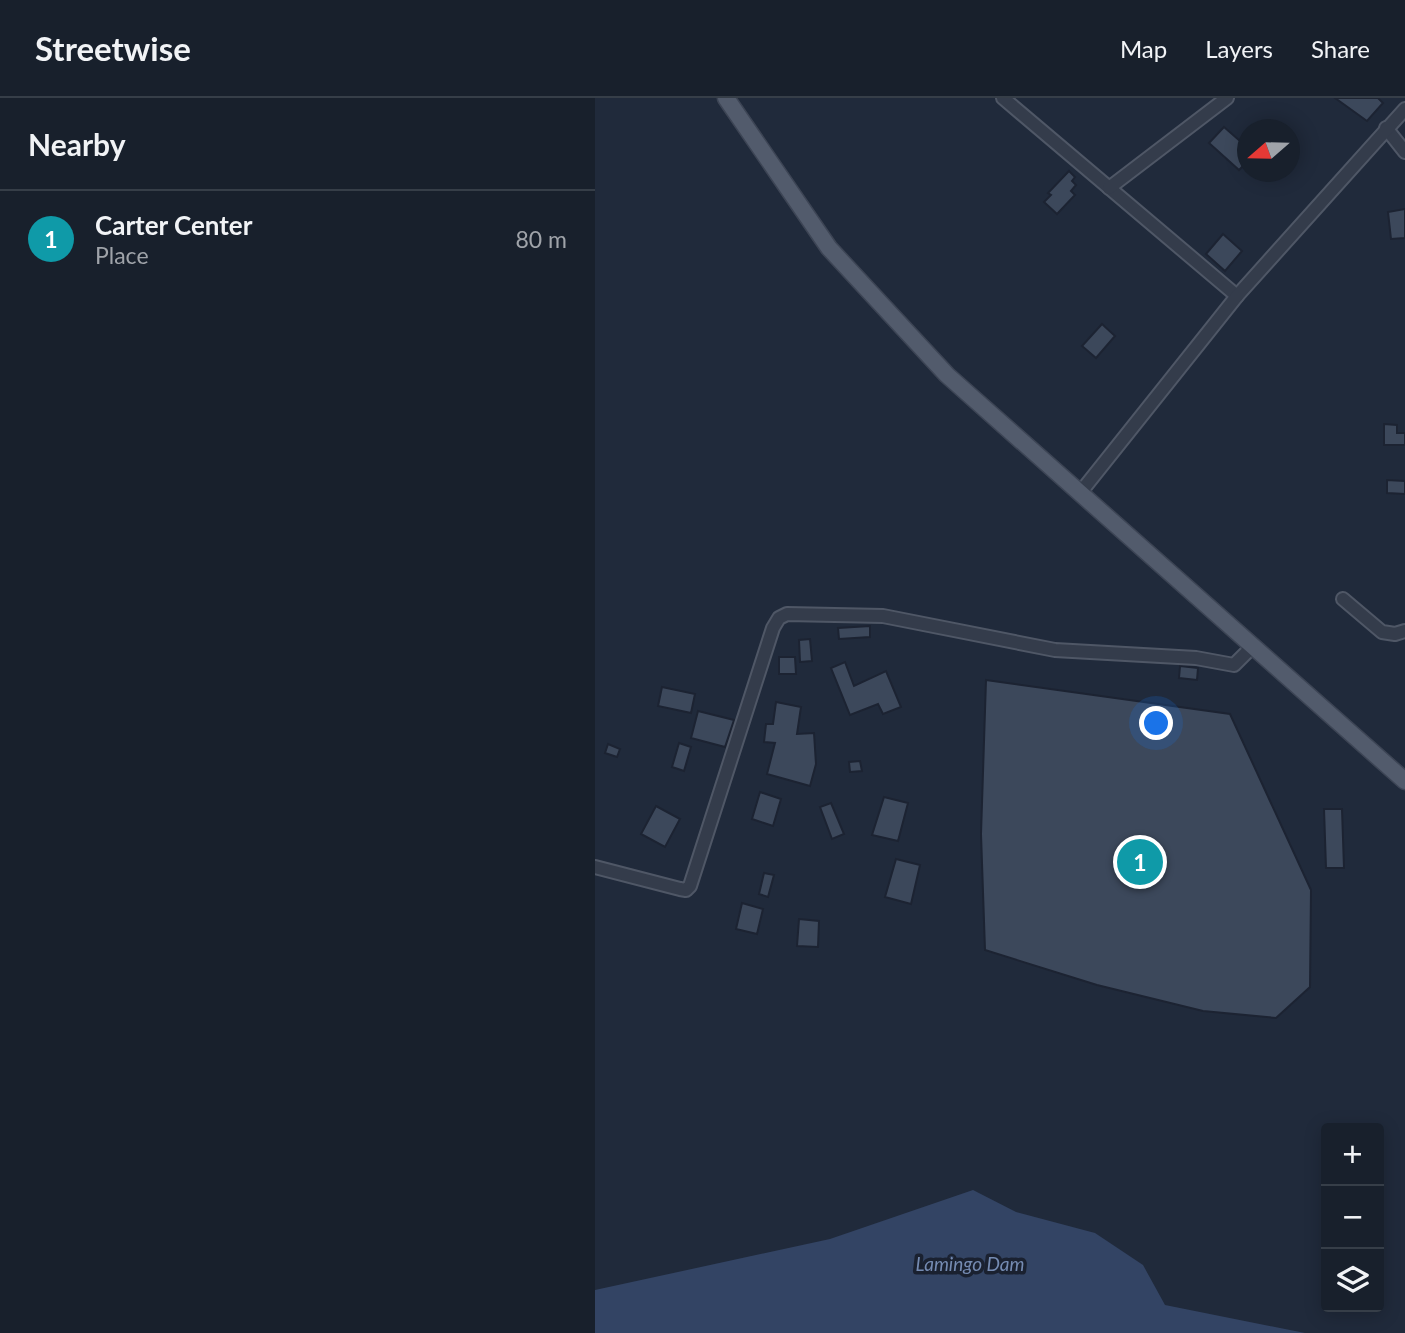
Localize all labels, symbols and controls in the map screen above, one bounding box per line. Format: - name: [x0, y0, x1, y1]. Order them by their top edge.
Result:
- text: Streetwise: [35, 28, 191, 68]
- text: Map: [1120, 34, 1167, 63]
- text: Layers: [1205, 34, 1273, 63]
- text: Share: [1311, 34, 1370, 63]
- north arrow: [1237, 119, 1300, 182]
- text: Nearby: [28, 126, 126, 162]
- text: Carter Center: [95, 209, 252, 241]
- text: 1: [44, 225, 58, 253]
- text: 80 m: [516, 225, 567, 253]
- text: Place: [95, 241, 149, 269]
- your location: [1139, 706, 1173, 740]
- pin: 1: [1117, 836, 1163, 888]
- map controls: [1321, 1123, 1384, 1312]
- button: +: [1321, 1123, 1384, 1186]
- button: −: [1321, 1186, 1384, 1249]
- button: layers: [1321, 1249, 1384, 1312]
- water label: Lamingo Dam: [915, 1252, 1025, 1275]

